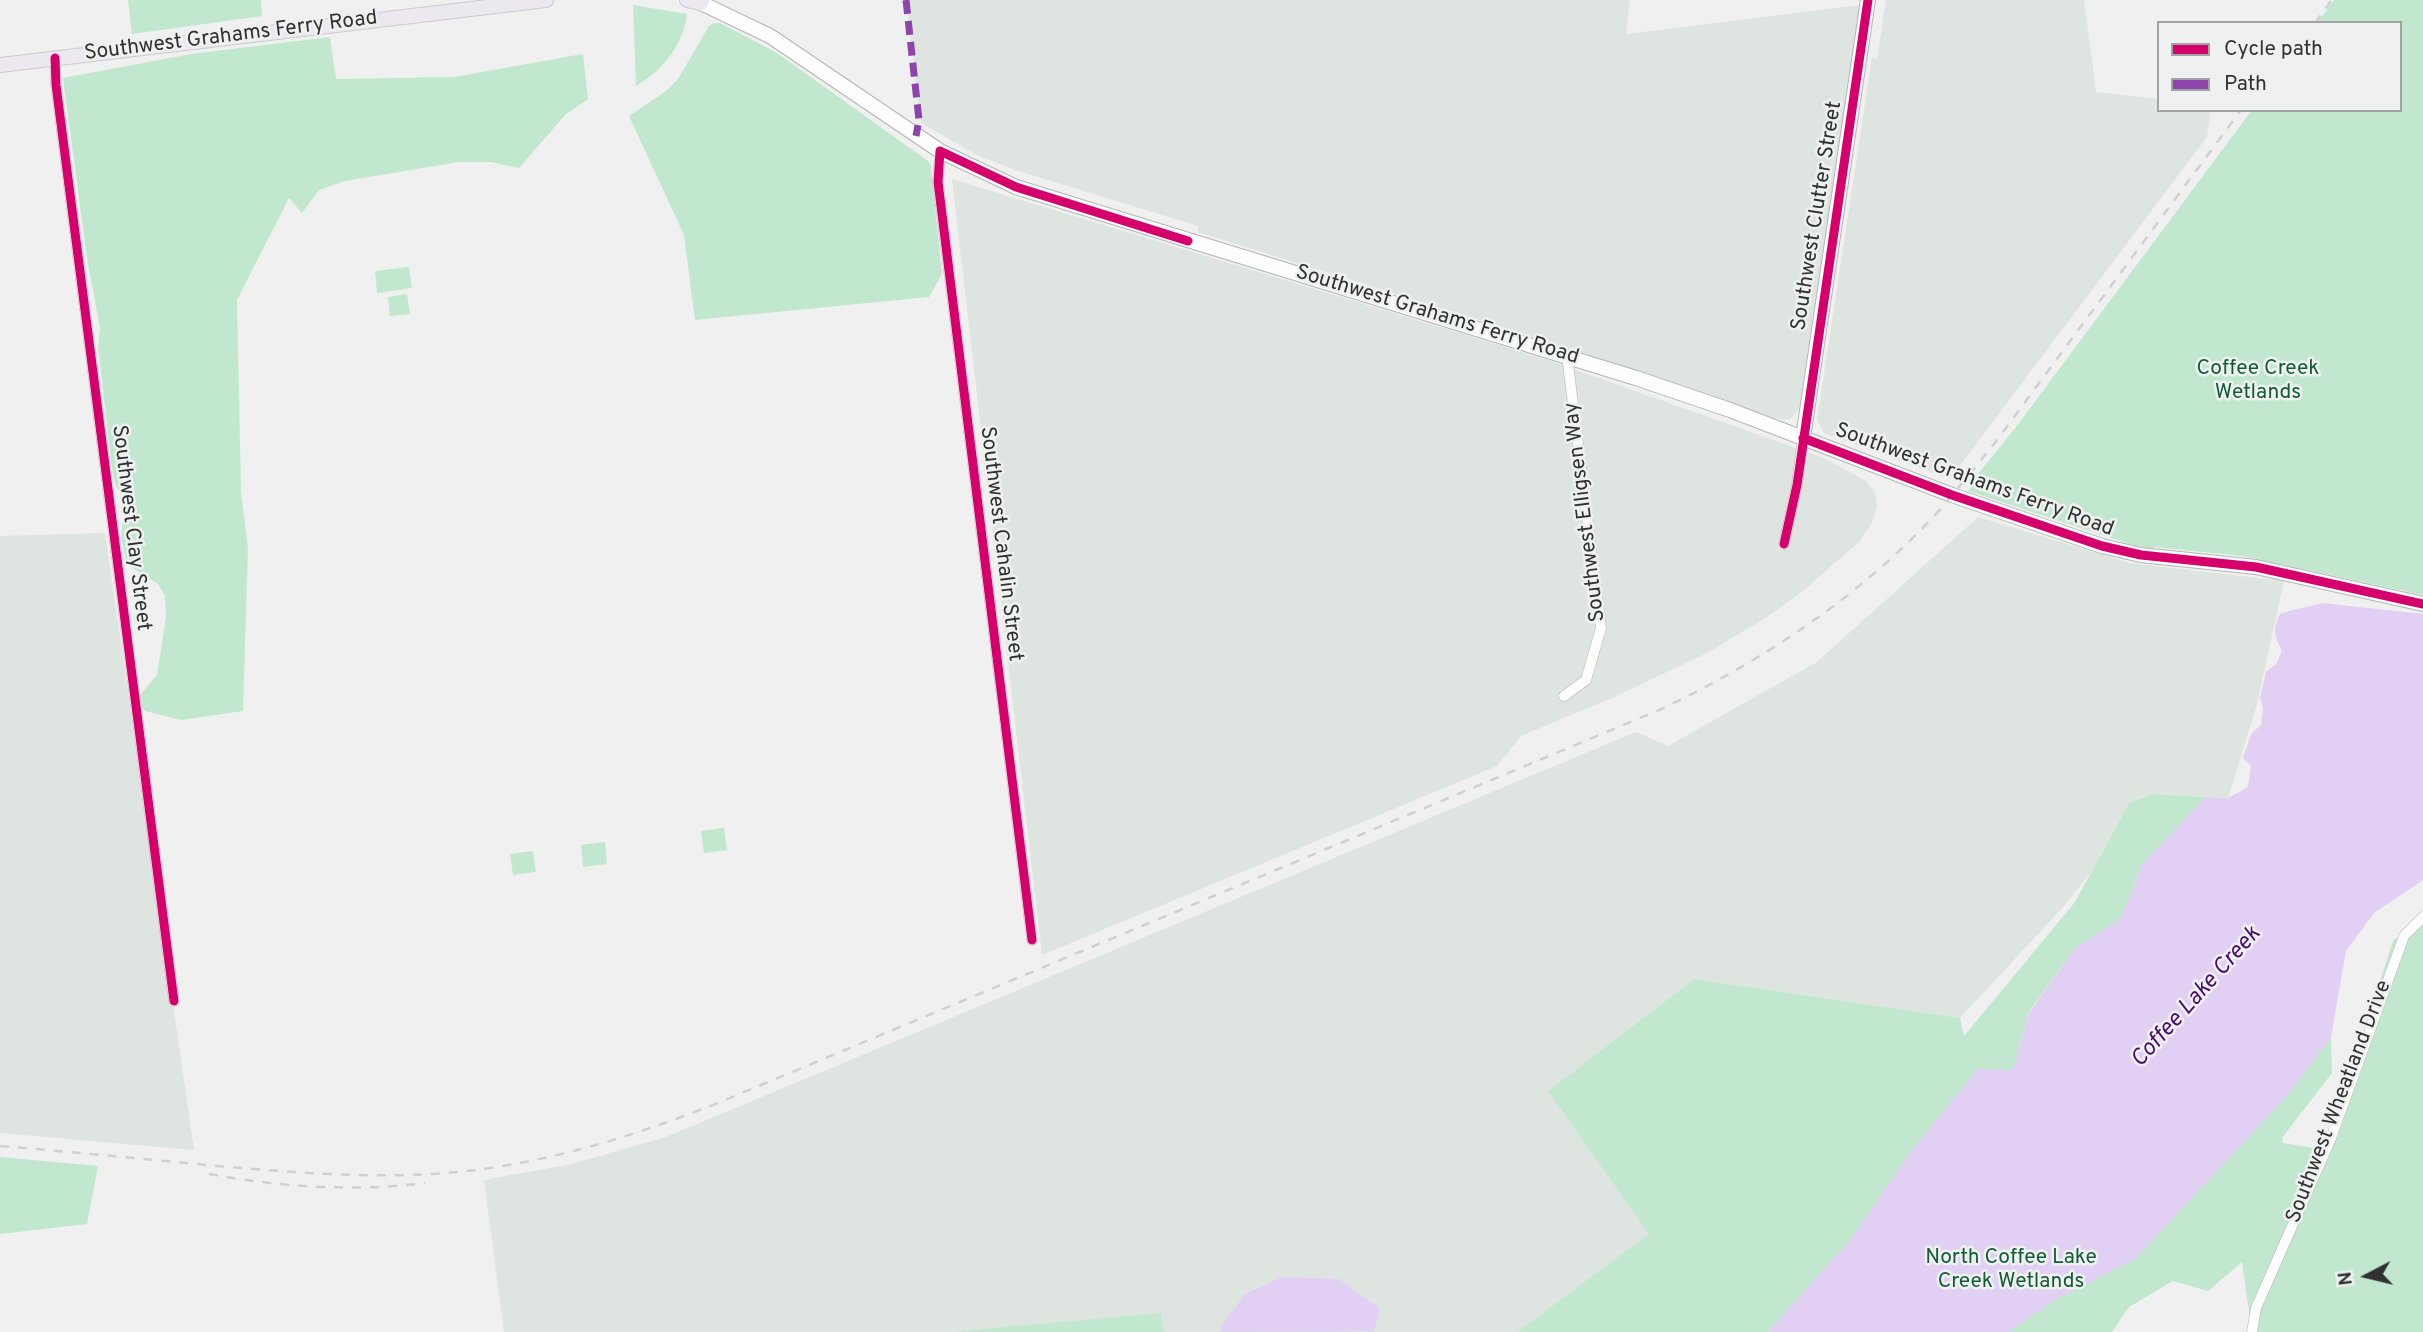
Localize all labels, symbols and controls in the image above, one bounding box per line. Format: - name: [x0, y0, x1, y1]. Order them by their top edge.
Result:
- street label: Southwest Grahams Ferry Road: [83, 7, 379, 67]
- legend: [2157, 21, 2402, 112]
- text: Cycle path: [2224, 36, 2323, 63]
- text: Path: [2224, 71, 2267, 98]
- street label: Southwest Clutter Street: [1787, 99, 1849, 333]
- street label: Southwest Grahams Ferry Road: [1292, 261, 1582, 371]
- park label: Coffee Creek Wetlands: [2197, 357, 2319, 407]
- street label: Southwest Elligsen Way: [1560, 401, 1612, 623]
- street label: Southwest Grahams Ferry Road: [1831, 419, 2117, 543]
- street label: Southwest Clay Street: [105, 424, 155, 632]
- street label: Southwest Cahalin Street: [973, 425, 1027, 663]
- water label: Coffee Lake Creek: [2126, 922, 2268, 1074]
- street label: Southwest Wheatland Drive: [2282, 977, 2398, 1227]
- north arrow: [2332, 1241, 2402, 1311]
- park label: North Coffee Lake Creek Wetlands: [1925, 1246, 2097, 1296]
- text: N: [2333, 1270, 2359, 1287]

